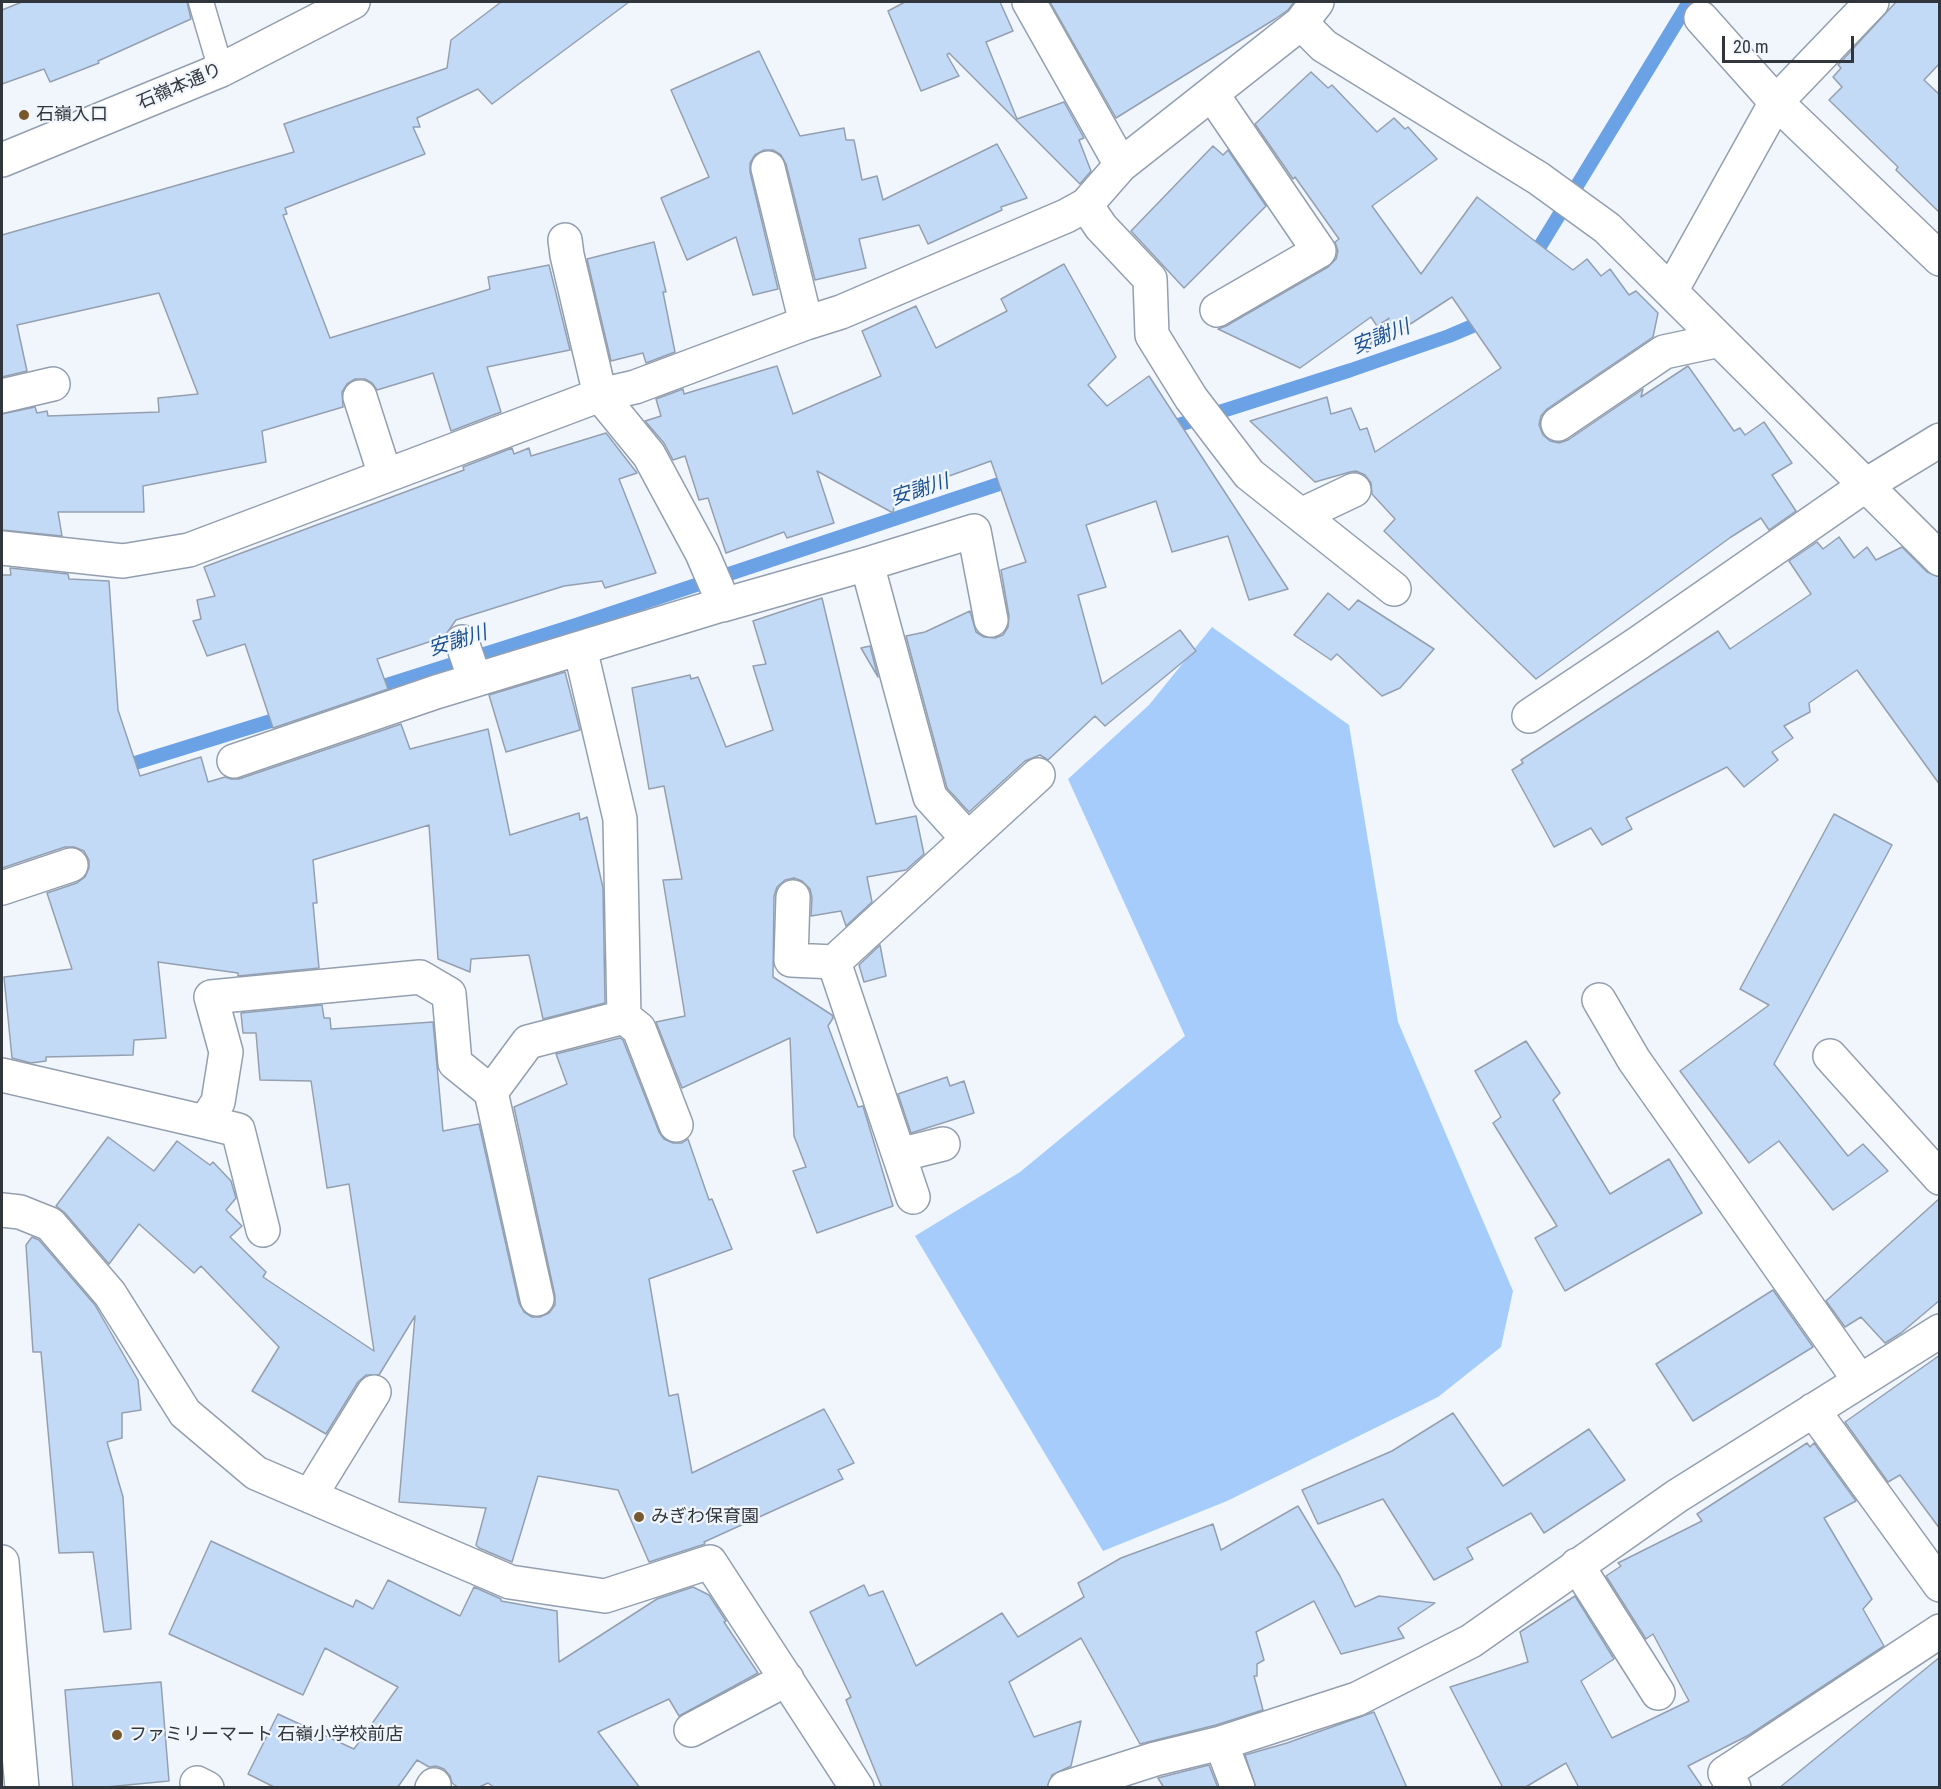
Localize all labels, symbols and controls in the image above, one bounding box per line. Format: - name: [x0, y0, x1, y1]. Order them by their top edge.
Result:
- scale bar: [1725, 24, 1857, 62]
- text: 20 m: [1733, 36, 1768, 57]
- street label: 石嶺本通り: [134, 59, 226, 115]
- place label: 石嶺入口: [36, 104, 108, 126]
- marker: 石嶺入口: [17, 108, 31, 122]
- water label: 安謝川: [1349, 316, 1413, 360]
- water label: 安謝川: [888, 470, 952, 512]
- water label: 安謝川: [426, 622, 490, 662]
- place label: みぎわ保育園: [651, 1506, 759, 1528]
- marker: みぎわ保育園: [632, 1510, 646, 1524]
- place label: ファミリーマート 石嶺小学校前店: [129, 1724, 403, 1746]
- marker: ファミリーマート 石嶺小学校前店: [110, 1728, 124, 1742]

